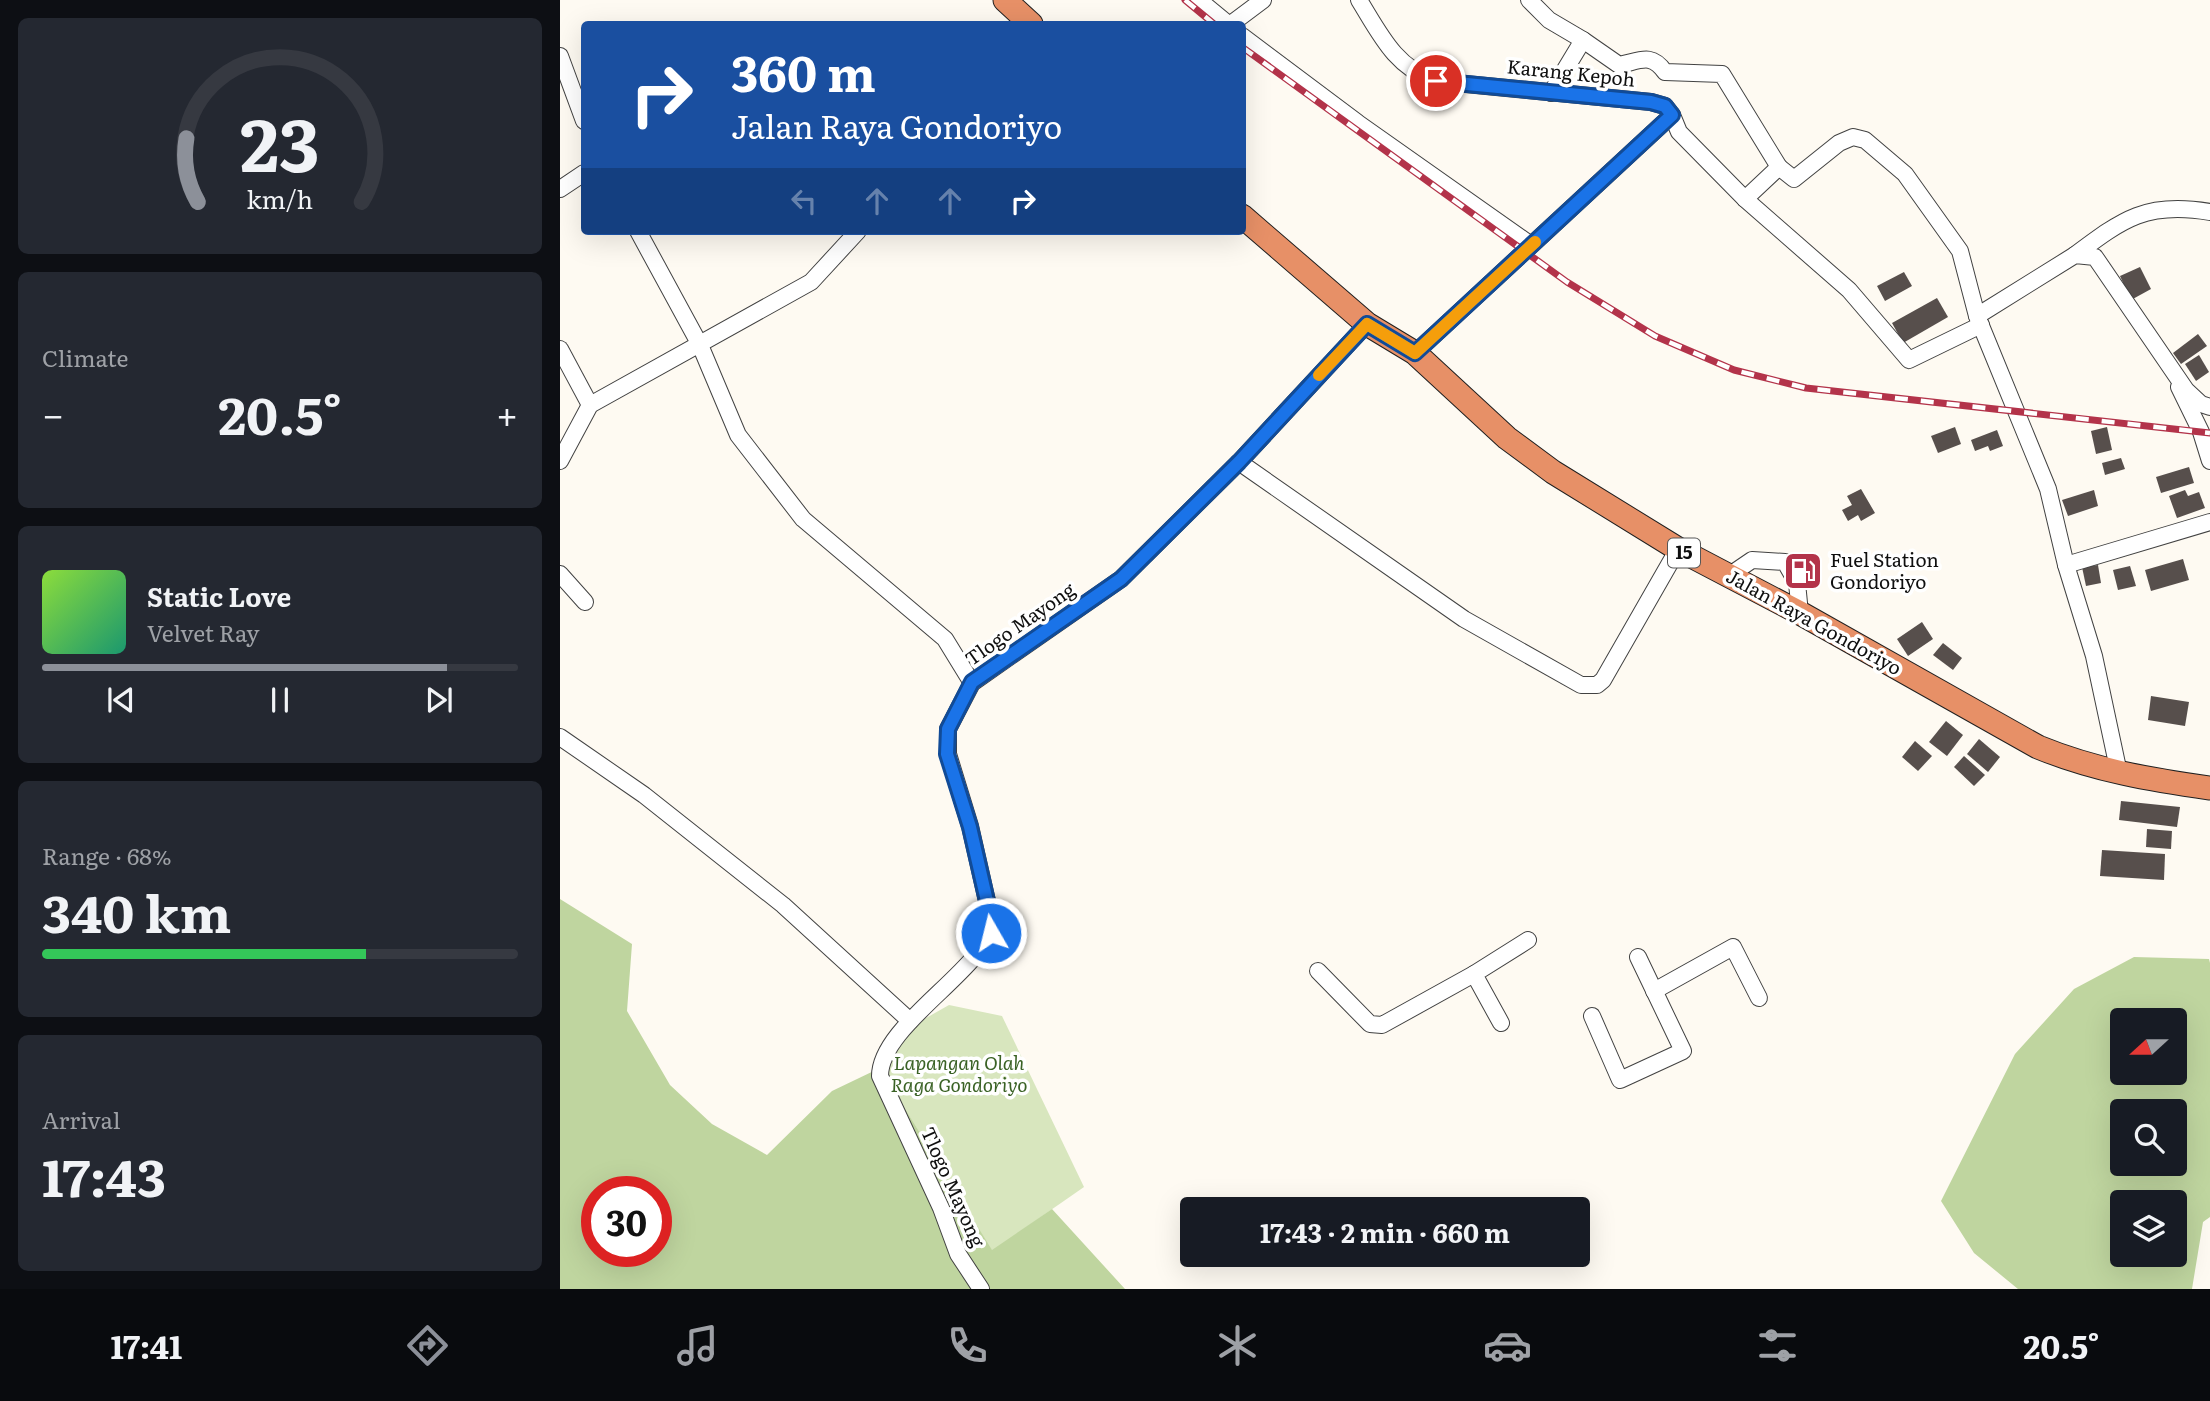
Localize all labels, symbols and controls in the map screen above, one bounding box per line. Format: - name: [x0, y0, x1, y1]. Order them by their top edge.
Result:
- text: 360 m: [731, 34, 876, 107]
- icon: right: [616, 49, 707, 140]
- pin: [1406, 51, 1466, 111]
- street label: Karang Kepoh: [1506, 51, 1637, 93]
- icon: arrive: [1417, 62, 1455, 100]
- text: 23: [240, 86, 320, 194]
- text: Jalan Raya Gondoriyo: [731, 101, 1062, 149]
- text: km/h: [247, 180, 313, 217]
- icon: left: [785, 182, 823, 220]
- icon: ahead: [858, 182, 896, 220]
- icon: ahead: [931, 182, 969, 220]
- icon: right: [1004, 182, 1042, 220]
- text: Climate: [42, 340, 128, 374]
- text: 20.5°: [218, 374, 342, 451]
- text: −: [42, 384, 64, 441]
- text: +: [496, 384, 518, 441]
- road number: 15: [1668, 538, 1700, 568]
- place label: Fuel Station Gondoriyo: [1830, 545, 1939, 595]
- fuel station icon: Fuel Station Gondoriyo: [1782, 550, 1824, 592]
- street label: Jalan Raya Gondoriyo: [1722, 561, 1907, 681]
- street label: Tlogo Mayong: [959, 575, 1081, 672]
- text: Static Love: [147, 576, 291, 615]
- text: Velvet Ray: [147, 615, 259, 649]
- icon: previous: [102, 681, 140, 719]
- icon: pause: [261, 681, 299, 719]
- icon: next: [420, 681, 458, 719]
- text: Range · 68%: [42, 838, 172, 872]
- text: 340 km: [42, 872, 231, 949]
- position arrow: [954, 896, 1028, 970]
- north arrow: [2110, 1008, 2188, 1085]
- map controls: [2110, 1008, 2187, 1267]
- park label: Lapangan Olah Raga Gondoriyo: [890, 1048, 1028, 1098]
- button: search: [2110, 1099, 2187, 1176]
- text: Arrival: [42, 1102, 121, 1136]
- street label: Tlogo Mayong: [915, 1122, 993, 1251]
- text: 17:43: [42, 1136, 166, 1213]
- speed limit sign: 30: [581, 1176, 672, 1267]
- button: layers: [2110, 1190, 2187, 1267]
- text: 17:43 · 2 min · 660 m: [1260, 1212, 1510, 1251]
- text: 17:41: [111, 1321, 182, 1369]
- icon: directions: [403, 1321, 452, 1370]
- icon: music: [673, 1321, 722, 1370]
- icon: phone: [943, 1321, 992, 1370]
- icon: climate: [1213, 1321, 1262, 1370]
- icon: car: [1483, 1321, 1532, 1370]
- icon: filters: [1753, 1321, 1802, 1370]
- text: 20.5°: [2023, 1321, 2099, 1369]

